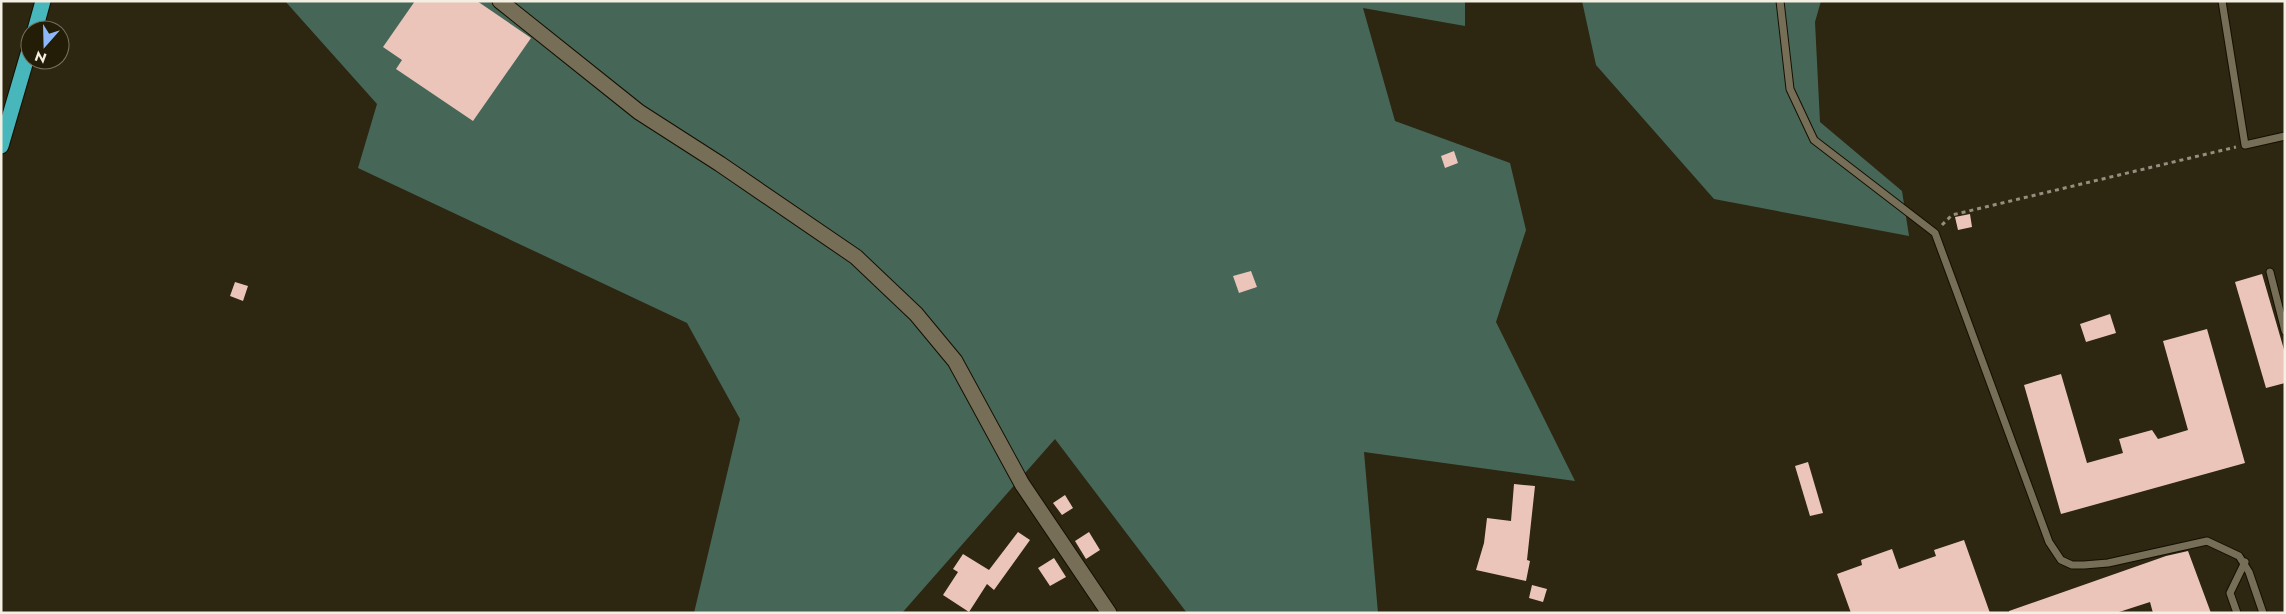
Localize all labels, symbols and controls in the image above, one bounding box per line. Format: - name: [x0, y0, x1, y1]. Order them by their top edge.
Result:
- north arrow: [20, 20, 70, 70]
- text: N: [32, 46, 49, 69]

